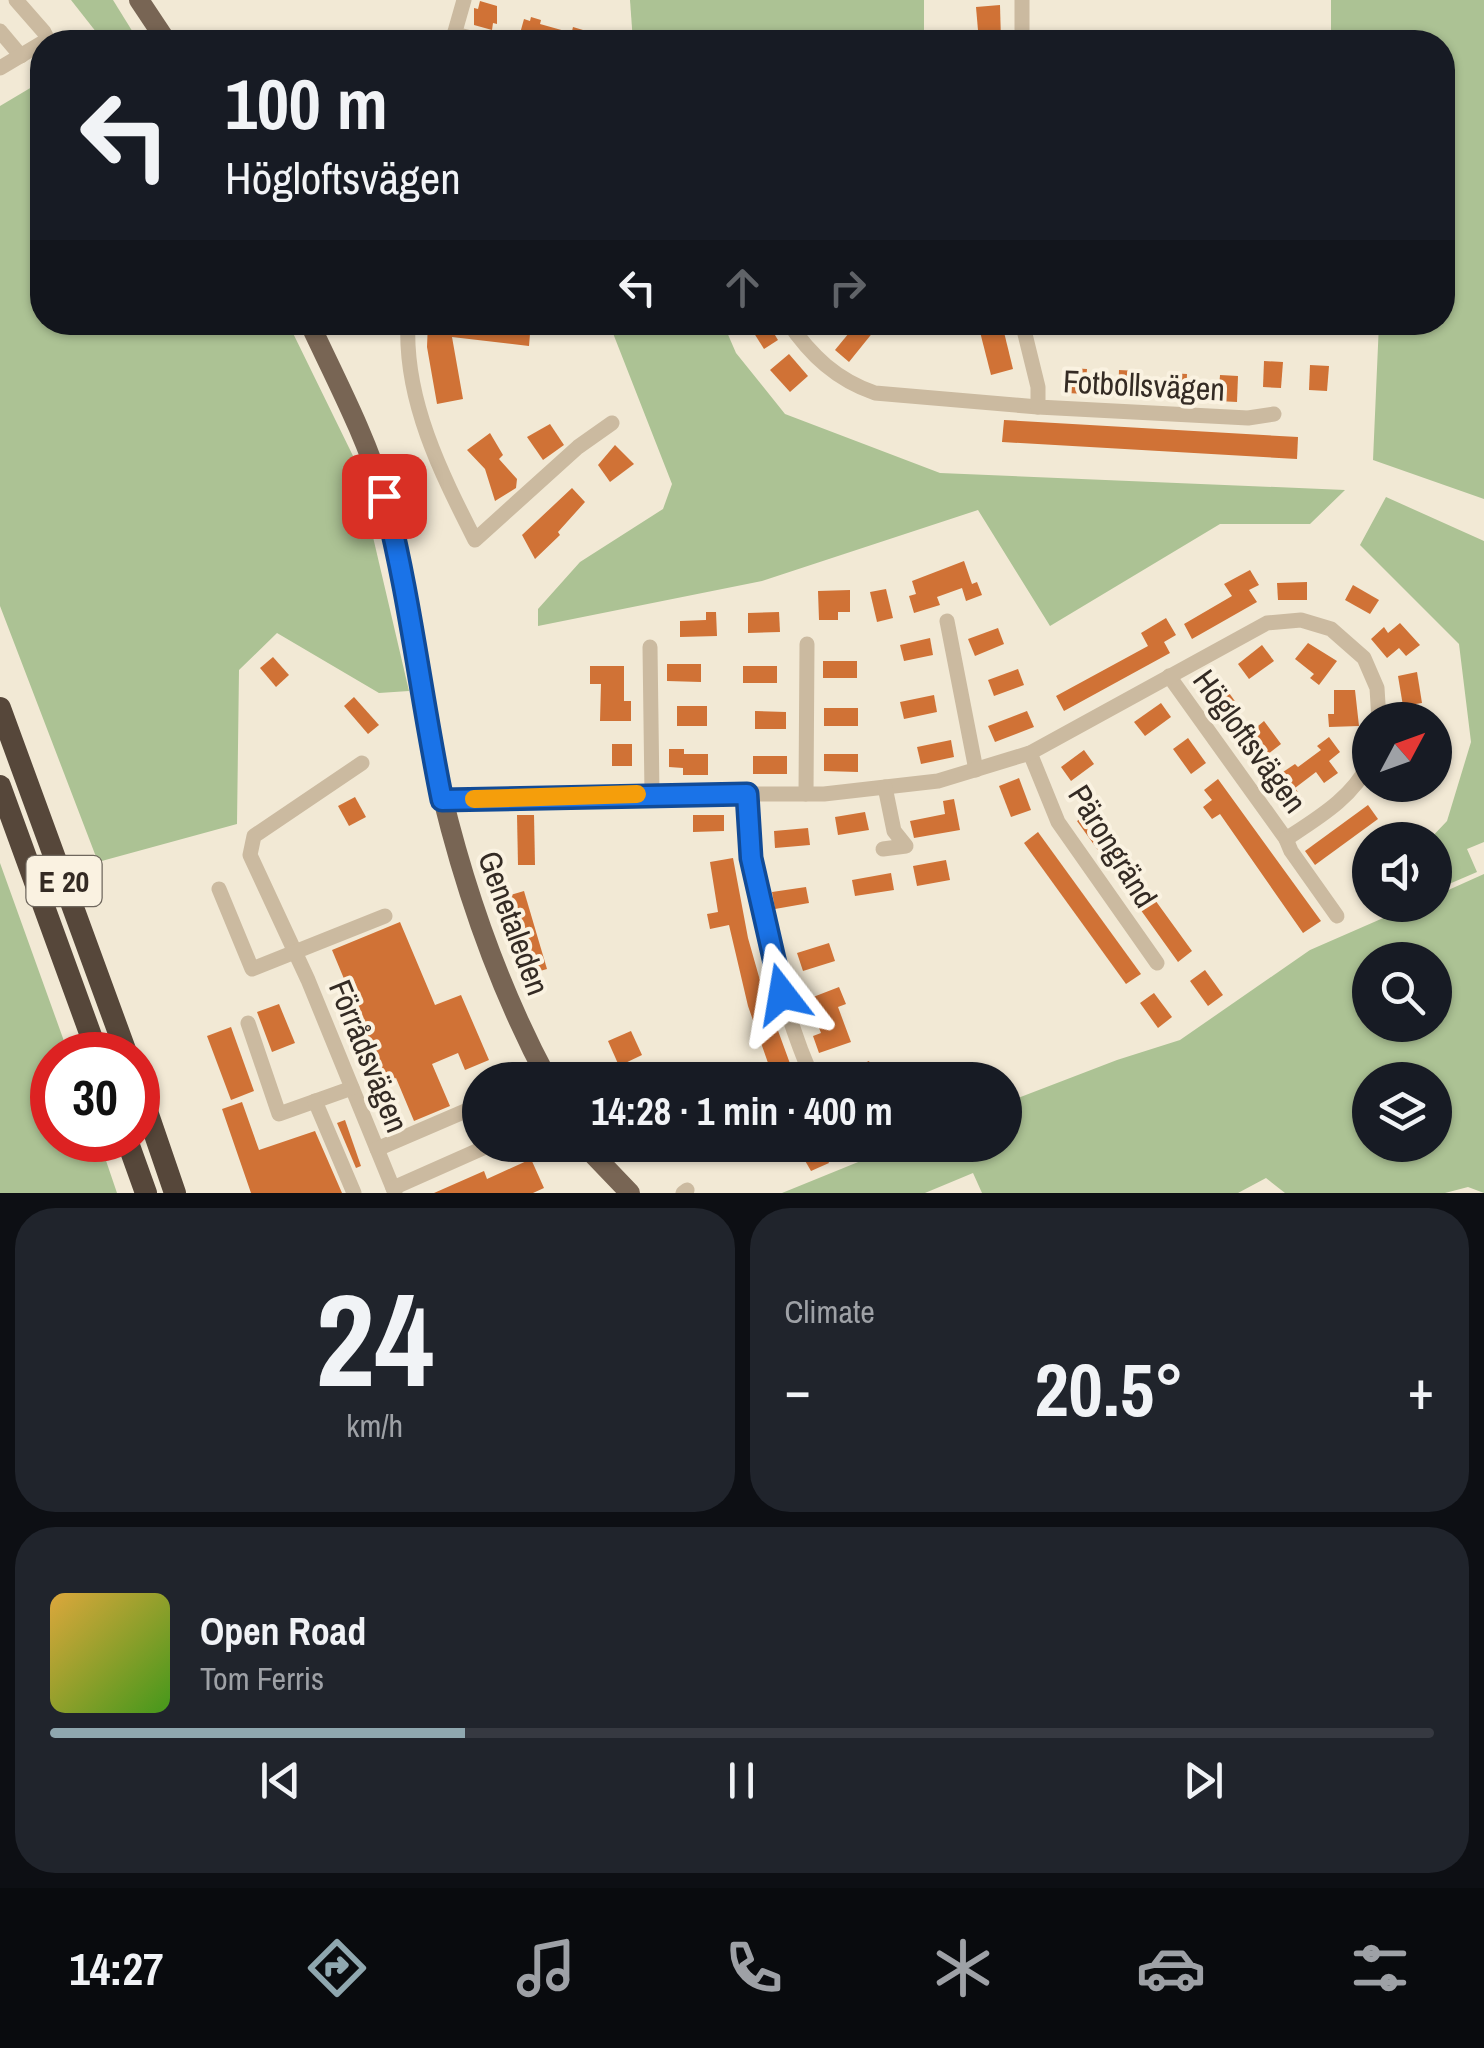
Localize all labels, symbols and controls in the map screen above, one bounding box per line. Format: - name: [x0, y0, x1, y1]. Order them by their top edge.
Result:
- text: 100 m: [225, 57, 388, 151]
- icon: left: [60, 70, 190, 200]
- text: Högloftsvägen: [225, 147, 461, 208]
- icon: left: [610, 260, 665, 315]
- icon: ahead: [715, 260, 770, 315]
- icon: right: [820, 260, 875, 315]
- street label: Fotbollsvägen: [1062, 359, 1226, 411]
- pin: [342, 454, 427, 539]
- icon: arrive: [357, 469, 412, 524]
- street label: Högloftsvägen: [1183, 661, 1317, 821]
- north arrow: [1352, 702, 1452, 802]
- map controls: [1352, 702, 1452, 1162]
- street label: Pärongränd: [1058, 776, 1168, 916]
- button: sound: [1352, 822, 1452, 922]
- street label: Genetaleden: [468, 845, 560, 1001]
- road number: E 20: [27, 856, 102, 906]
- position arrow: [730, 942, 834, 1046]
- button: search: [1352, 942, 1452, 1042]
- street label: Förrådsvägen: [319, 973, 419, 1139]
- speed limit sign: 30: [30, 1032, 160, 1162]
- button: layers: [1352, 1062, 1452, 1162]
- text: 14:28 · 1 min · 400 m: [591, 1086, 893, 1137]
- text: 24: [315, 1251, 434, 1427]
- text: Climate: [785, 1290, 875, 1333]
- text: 20.5°: [1034, 1338, 1184, 1439]
- text: −: [785, 1352, 811, 1426]
- text: +: [1408, 1352, 1434, 1426]
- text: km/h: [346, 1404, 403, 1447]
- text: Open Road: [200, 1606, 366, 1657]
- text: Tom Ferris: [200, 1657, 324, 1700]
- icon: previous: [253, 1753, 308, 1808]
- icon: pause: [714, 1753, 769, 1808]
- icon: next: [1176, 1753, 1231, 1808]
- icon: directions: [302, 1933, 372, 2003]
- icon: music: [511, 1933, 581, 2003]
- icon: phone: [719, 1933, 789, 2003]
- icon: climate: [928, 1933, 998, 2003]
- icon: car: [1136, 1933, 1206, 2003]
- icon: filters: [1345, 1933, 1415, 2003]
- text: 14:27: [69, 1938, 164, 1999]

